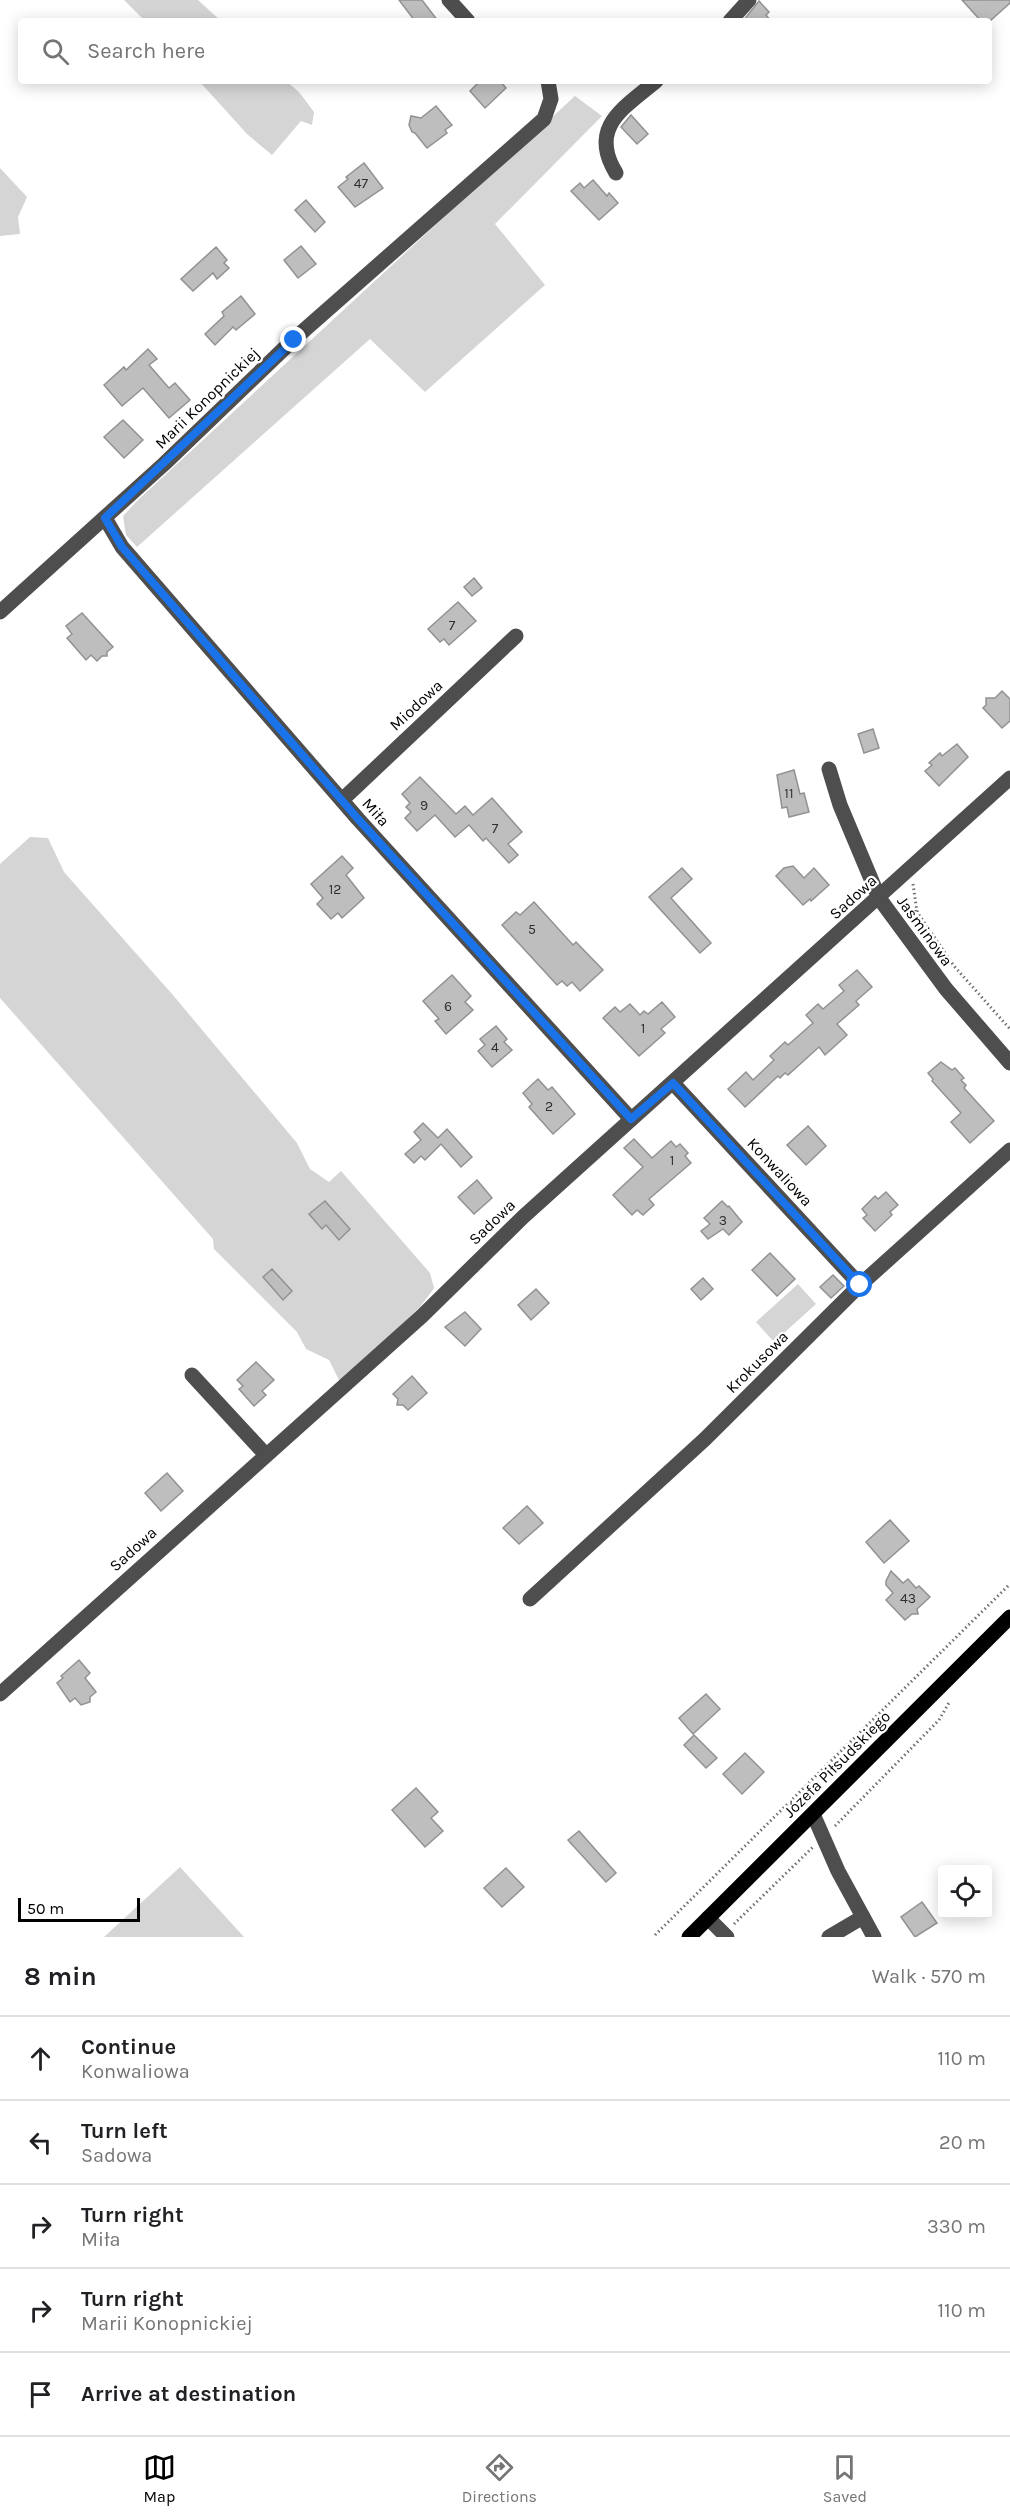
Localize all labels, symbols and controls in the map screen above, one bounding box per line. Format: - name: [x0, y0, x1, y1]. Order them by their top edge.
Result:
- search box: [18, 18, 992, 84]
- icon: search: [39, 35, 72, 68]
- text: Search here: [87, 38, 205, 64]
- house number: 47: [354, 175, 369, 192]
- route end: [280, 326, 306, 352]
- street label: Marii Konopnickiej: [151, 343, 263, 453]
- house number: 7: [449, 617, 456, 634]
- street label: Miodowa: [386, 676, 446, 734]
- house number: 11: [784, 785, 794, 802]
- street label: Miła: [358, 794, 394, 830]
- house number: 9: [420, 797, 428, 814]
- house number: 7: [492, 820, 499, 837]
- street label: Sadowa: [825, 871, 881, 923]
- house number: 12: [329, 881, 341, 898]
- street label: Jaśminowa: [893, 892, 957, 970]
- house number: 5: [528, 921, 536, 938]
- house number: 6: [444, 998, 452, 1015]
- house number: 1: [641, 1020, 645, 1037]
- house number: 4: [491, 1039, 499, 1056]
- house number: 2: [545, 1098, 553, 1115]
- street label: Konwaliowa: [743, 1134, 817, 1210]
- house number: 1: [670, 1152, 674, 1169]
- street label: Sadowa: [465, 1195, 519, 1249]
- house number: 3: [719, 1212, 727, 1229]
- route start: [846, 1271, 872, 1297]
- street label: Krokusowa: [722, 1327, 792, 1397]
- street label: Sadowa: [105, 1523, 161, 1575]
- house number: 43: [900, 1590, 916, 1607]
- street label: Józefa Piłsudskiego: [780, 1707, 894, 1821]
- map controls: [938, 1865, 992, 1919]
- button: locate: [938, 1865, 992, 1919]
- scale bar: [18, 1895, 140, 1922]
- text: 50 m: [27, 1899, 64, 1918]
- text: 8 min: [24, 1961, 97, 1992]
- text: Walk · 570 m: [872, 1965, 986, 1988]
- text: Continue: [81, 2034, 176, 2060]
- icon: ahead: [24, 2042, 57, 2075]
- text: 110 m: [937, 2047, 986, 2070]
- text: Konwaliowa: [81, 2060, 190, 2083]
- text: Turn left: [81, 2118, 168, 2144]
- icon: left: [24, 2126, 57, 2159]
- text: 20 m: [939, 2131, 986, 2154]
- text: Sadowa: [81, 2144, 152, 2167]
- text: Turn right: [81, 2202, 184, 2228]
- icon: right: [24, 2210, 57, 2243]
- text: 330 m: [927, 2215, 986, 2238]
- text: Miła: [81, 2228, 121, 2251]
- text: Turn right: [81, 2286, 184, 2312]
- icon: right: [24, 2294, 57, 2327]
- text: 110 m: [937, 2299, 986, 2322]
- text: Marii Konopnickiej: [81, 2312, 253, 2335]
- icon: arrive: [24, 2378, 57, 2411]
- text: Arrive at destination: [81, 2381, 296, 2407]
- tab: Map: [143, 2451, 176, 2506]
- tab: Directions: [462, 2451, 537, 2506]
- tab: Saved: [823, 2451, 867, 2506]

